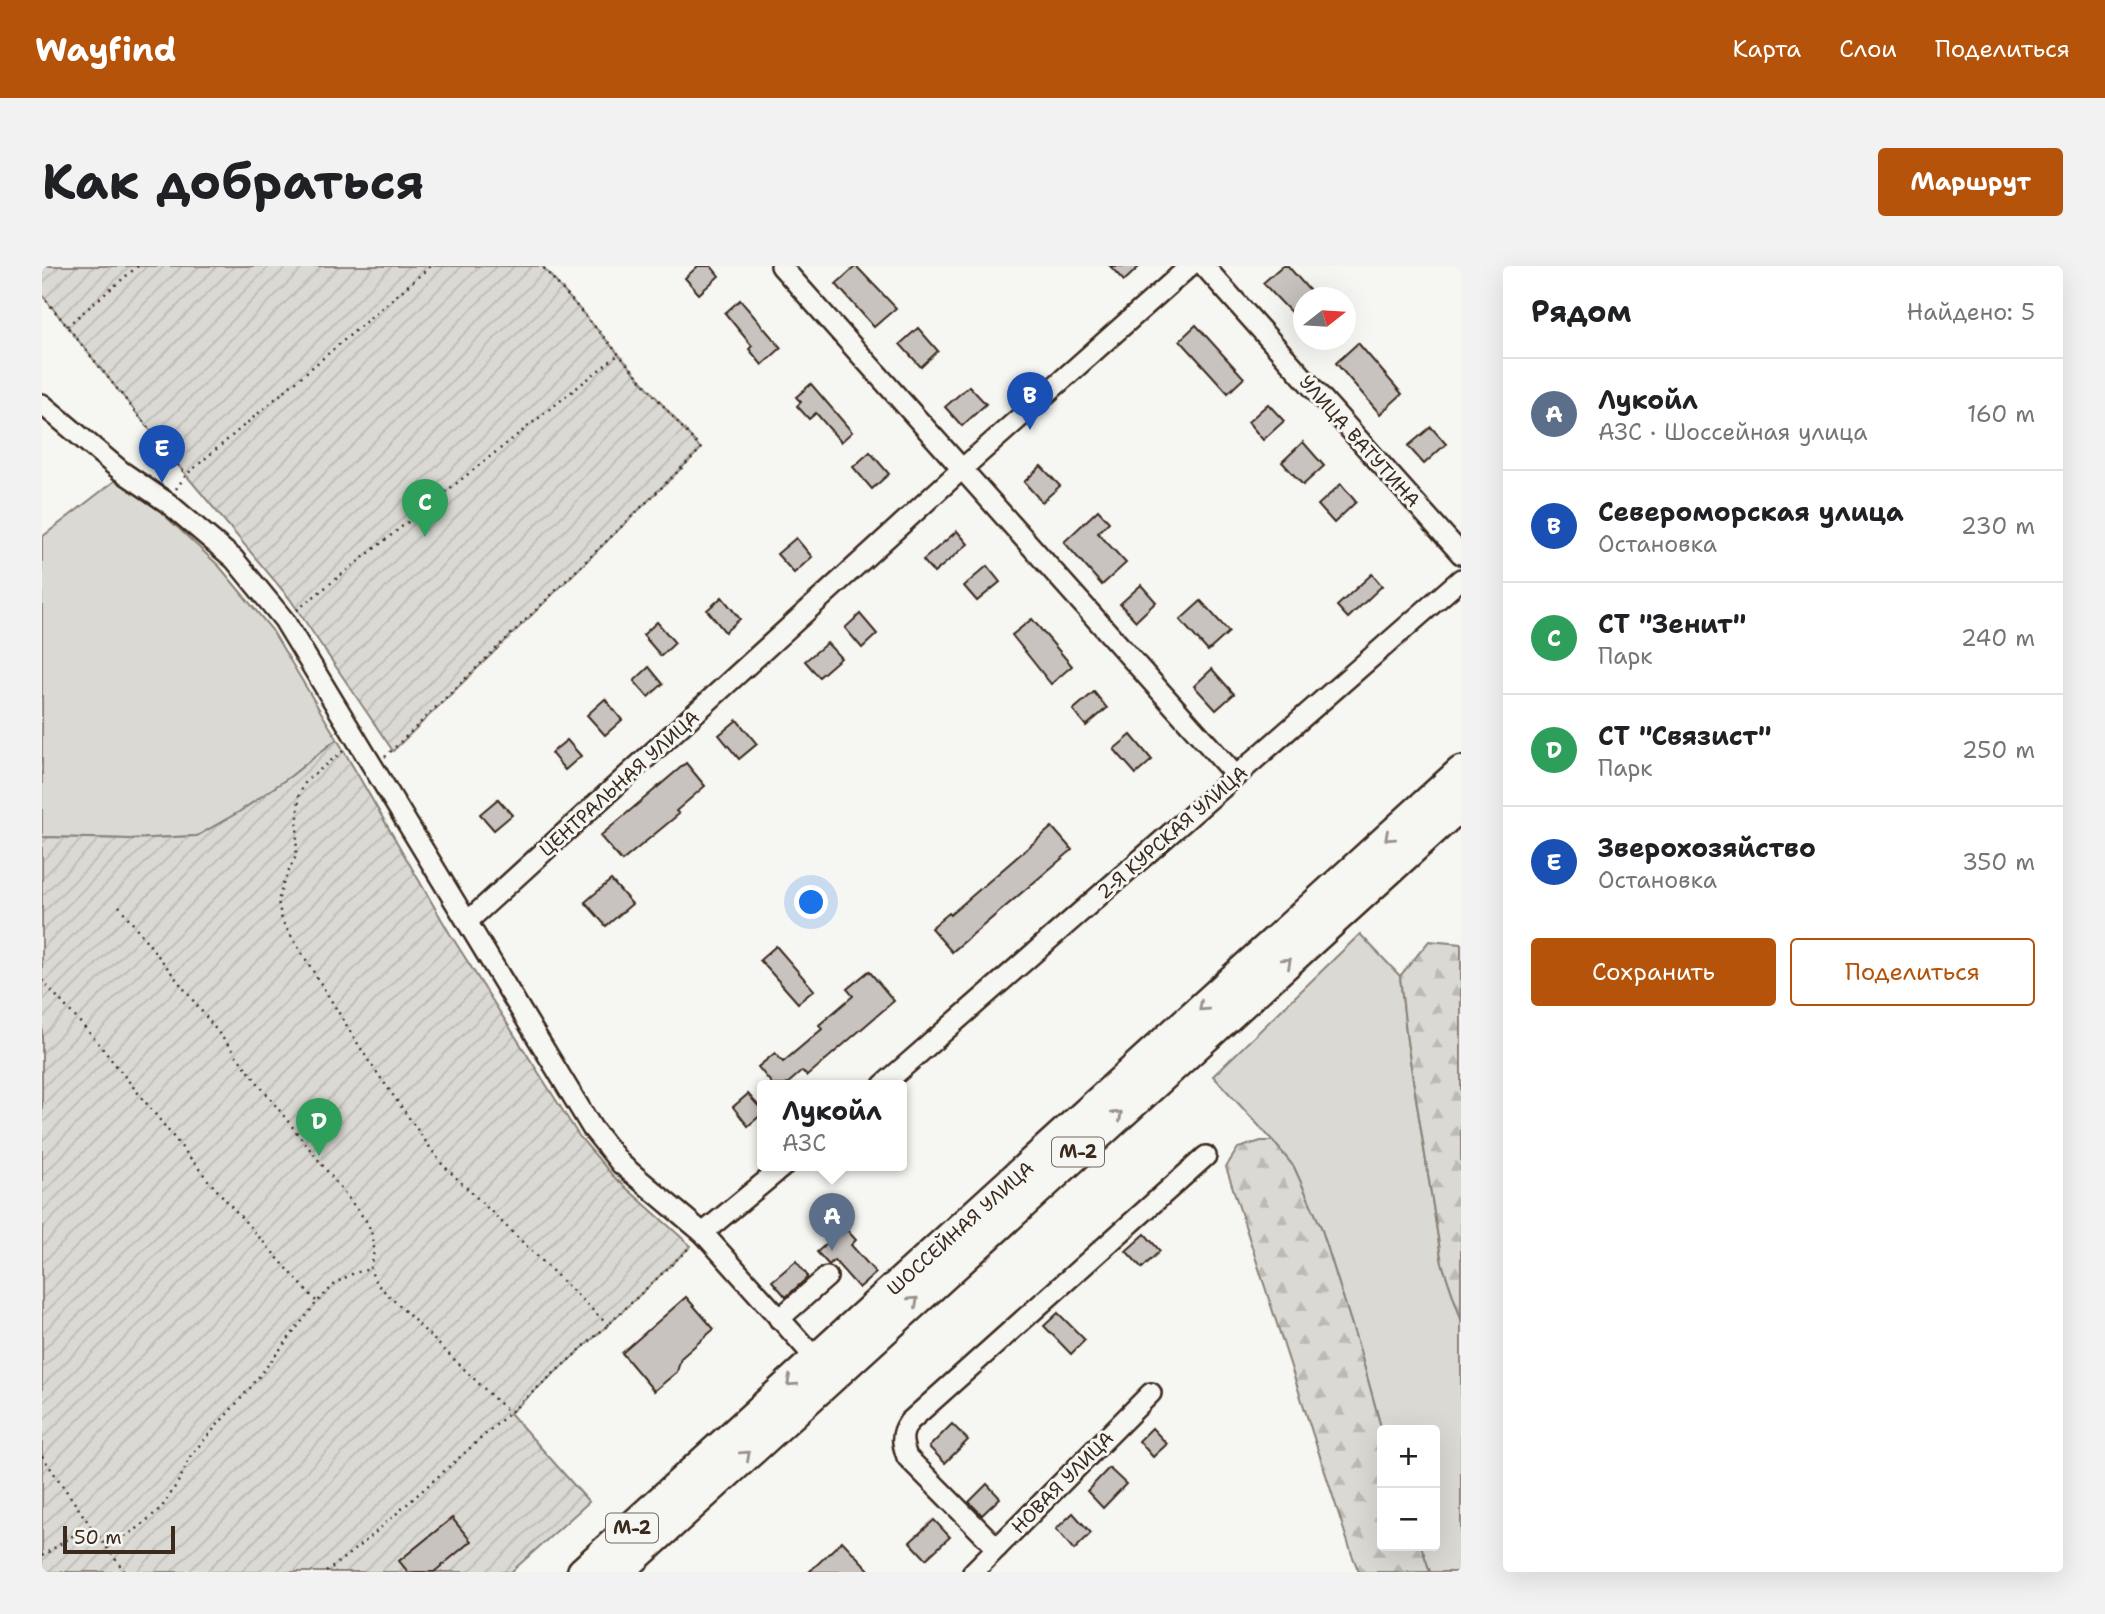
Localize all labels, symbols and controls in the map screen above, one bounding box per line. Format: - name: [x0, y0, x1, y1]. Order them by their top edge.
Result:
- text: Wayfind: [35, 27, 176, 72]
- text: Карта: [1733, 33, 1801, 65]
- text: Слои: [1839, 33, 1897, 65]
- text: Поделиться: [1935, 33, 2070, 65]
- button: Маршрут: [1878, 148, 2063, 216]
- text: Как добраться: [42, 149, 424, 215]
- north arrow: [1293, 287, 1356, 350]
- text: Рядом: [1531, 291, 1631, 332]
- text: Найдено: 5: [1907, 297, 2035, 327]
- street label: УЛИЦА ВАТУТИНА: [1294, 370, 1426, 513]
- pin: B: [1007, 372, 1053, 430]
- text: Лукойл: [1598, 382, 1698, 417]
- text: A: [1545, 399, 1563, 429]
- text: 160 m: [1967, 399, 2035, 429]
- text: АЗС · Шоссейная улица: [1598, 417, 1868, 447]
- pin: E: [139, 425, 185, 483]
- pin: C: [402, 479, 448, 537]
- text: Североморская улица: [1598, 494, 1904, 529]
- text: B: [1547, 511, 1561, 541]
- text: 230 m: [1961, 511, 2035, 541]
- text: Остановка: [1598, 529, 1717, 559]
- text: СТ "Зенит": [1598, 606, 1746, 641]
- text: C: [1547, 623, 1561, 653]
- text: 240 m: [1961, 623, 2035, 653]
- text: Парк: [1598, 641, 1653, 671]
- street label: ЦЕНТРАЛЬНАЯ УЛИЦА: [534, 705, 705, 862]
- text: СТ "Связист": [1598, 718, 1772, 753]
- text: D: [1546, 735, 1562, 765]
- text: 250 m: [1962, 735, 2035, 765]
- text: Парк: [1598, 753, 1653, 783]
- street label: 2-Я КУРСКАЯ УЛИЦА: [1092, 760, 1253, 905]
- one-way arrow: [1384, 829, 1397, 841]
- text: Зверохозяйство: [1598, 830, 1816, 865]
- text: E: [1546, 847, 1562, 877]
- text: 350 m: [1962, 847, 2035, 877]
- text: Остановка: [1598, 865, 1717, 895]
- your location: [794, 885, 828, 919]
- button: Сохранить: [1531, 938, 1776, 1006]
- button: Поделиться: [1790, 938, 2035, 1006]
- one-way arrow: [1278, 958, 1291, 971]
- one-way arrow: [1198, 998, 1211, 1011]
- popup: [757, 1080, 907, 1171]
- text: Лукойл: [782, 1093, 882, 1128]
- pin: D: [296, 1098, 342, 1156]
- one-way arrow: [1110, 1111, 1123, 1124]
- text: АЗС: [782, 1128, 826, 1158]
- road number: М-2: [1052, 1138, 1104, 1166]
- street label: ШОССЕЙНАЯ УЛИЦА: [882, 1156, 1039, 1301]
- pin: A: [809, 1193, 855, 1251]
- one-way arrow: [906, 1297, 919, 1310]
- one-way arrow: [786, 1374, 799, 1386]
- map controls: [1377, 1425, 1440, 1551]
- button: +: [1377, 1425, 1440, 1488]
- street label: НОВАЯ УЛИЦА: [1006, 1426, 1119, 1539]
- one-way arrow: [738, 1451, 751, 1463]
- button: −: [1377, 1488, 1440, 1551]
- road number: М-2: [606, 1513, 658, 1542]
- scale bar: [63, 1523, 175, 1555]
- text: 50 m: [74, 1525, 122, 1550]

